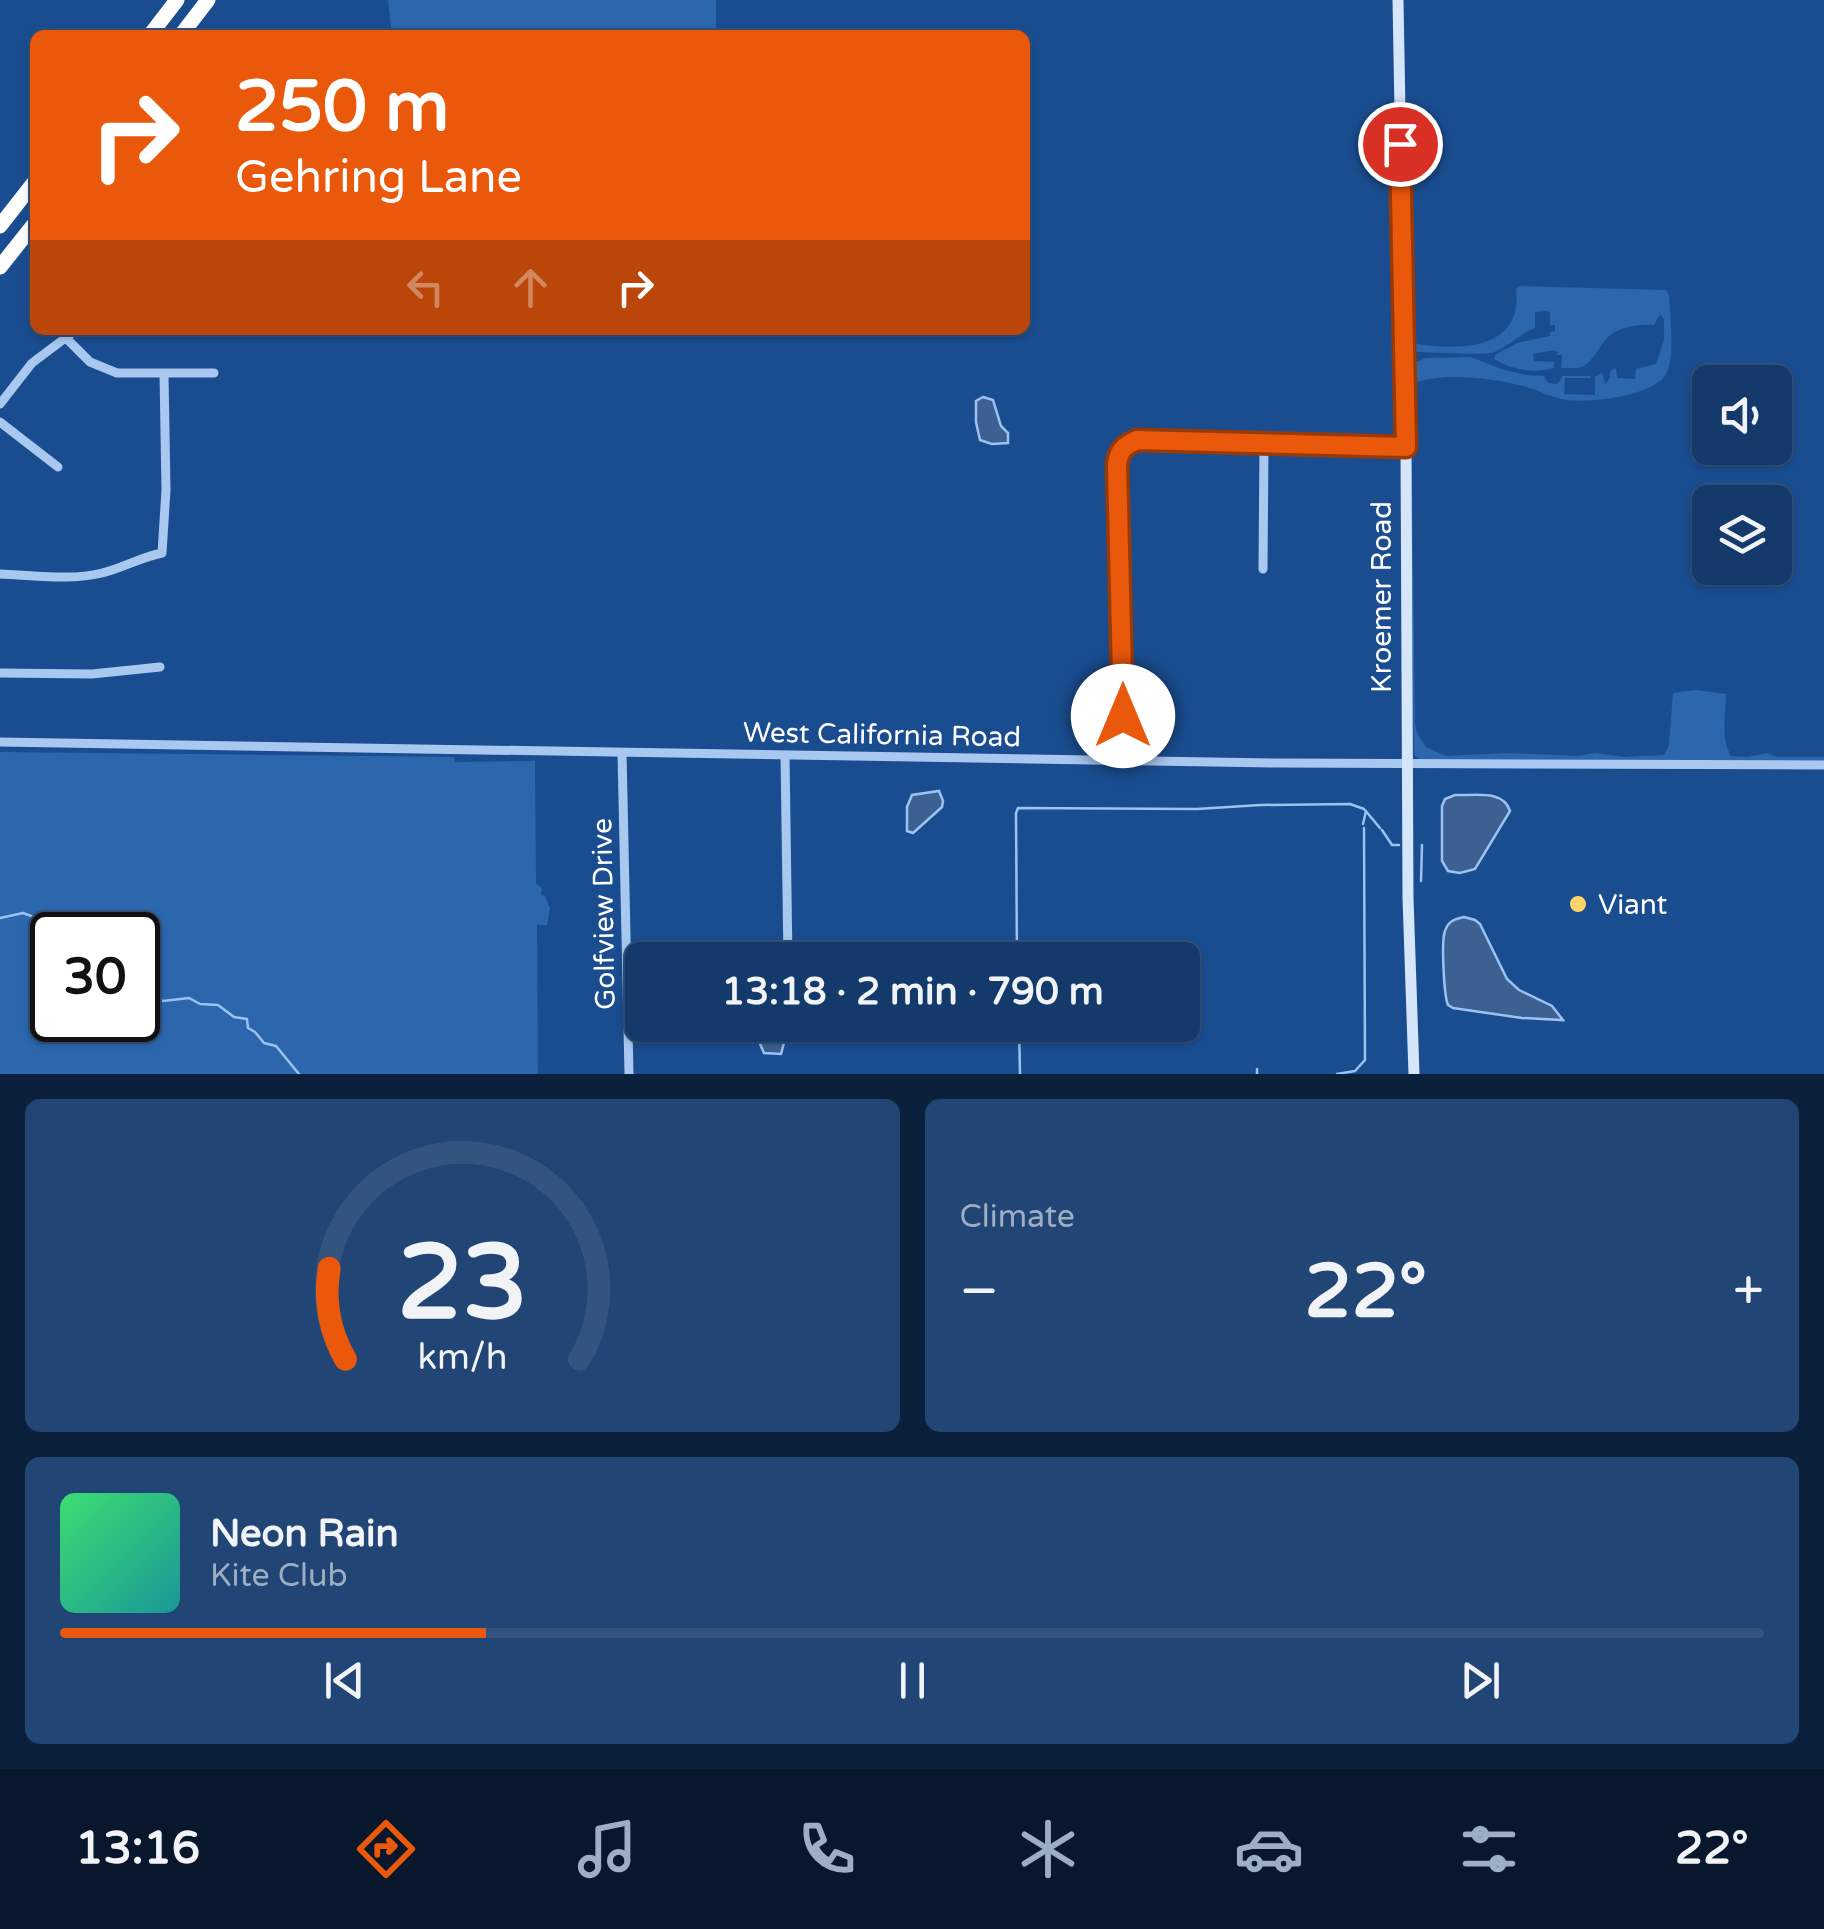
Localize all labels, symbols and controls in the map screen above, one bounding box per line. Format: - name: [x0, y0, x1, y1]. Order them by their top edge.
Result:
- text: 250 m: [235, 66, 449, 150]
- icon: right: [70, 70, 200, 200]
- pin: [1358, 102, 1443, 187]
- icon: arrive: [1373, 117, 1428, 172]
- text: Gehring Lane: [235, 151, 522, 205]
- icon: left: [398, 260, 453, 315]
- icon: ahead: [503, 260, 558, 315]
- icon: right: [608, 260, 663, 315]
- map controls: [1692, 365, 1792, 585]
- button: sound: [1692, 365, 1792, 465]
- button: layers: [1692, 485, 1792, 585]
- street label: Kroemer Road: [1365, 501, 1399, 693]
- position arrow: [1071, 664, 1175, 768]
- street label: West California Road: [743, 716, 1021, 754]
- street label: Golfview Drive: [585, 818, 623, 1010]
- place label: Viant: [1598, 888, 1668, 922]
- marker: Viant: [1567, 893, 1589, 915]
- speed limit sign: 30: [30, 912, 160, 1042]
- text: 13:18 · 2 min · 790 m: [721, 969, 1104, 1015]
- text: Climate: [960, 1198, 1075, 1236]
- text: 23: [397, 1222, 528, 1347]
- text: 22°: [1305, 1247, 1427, 1337]
- text: −: [960, 1259, 999, 1325]
- text: +: [1733, 1259, 1764, 1325]
- text: km/h: [417, 1336, 507, 1379]
- text: Neon Rain: [210, 1511, 399, 1557]
- text: Kite Club: [210, 1557, 348, 1595]
- icon: previous: [317, 1653, 372, 1708]
- icon: pause: [885, 1653, 940, 1708]
- icon: next: [1453, 1653, 1508, 1708]
- icon: directions: [351, 1814, 421, 1884]
- icon: music: [572, 1814, 642, 1884]
- icon: phone: [792, 1814, 862, 1884]
- icon: climate: [1013, 1814, 1083, 1884]
- icon: car: [1234, 1814, 1304, 1884]
- icon: filters: [1454, 1814, 1524, 1884]
- text: 13:16: [75, 1822, 200, 1876]
- text: 22°: [1675, 1822, 1749, 1876]

